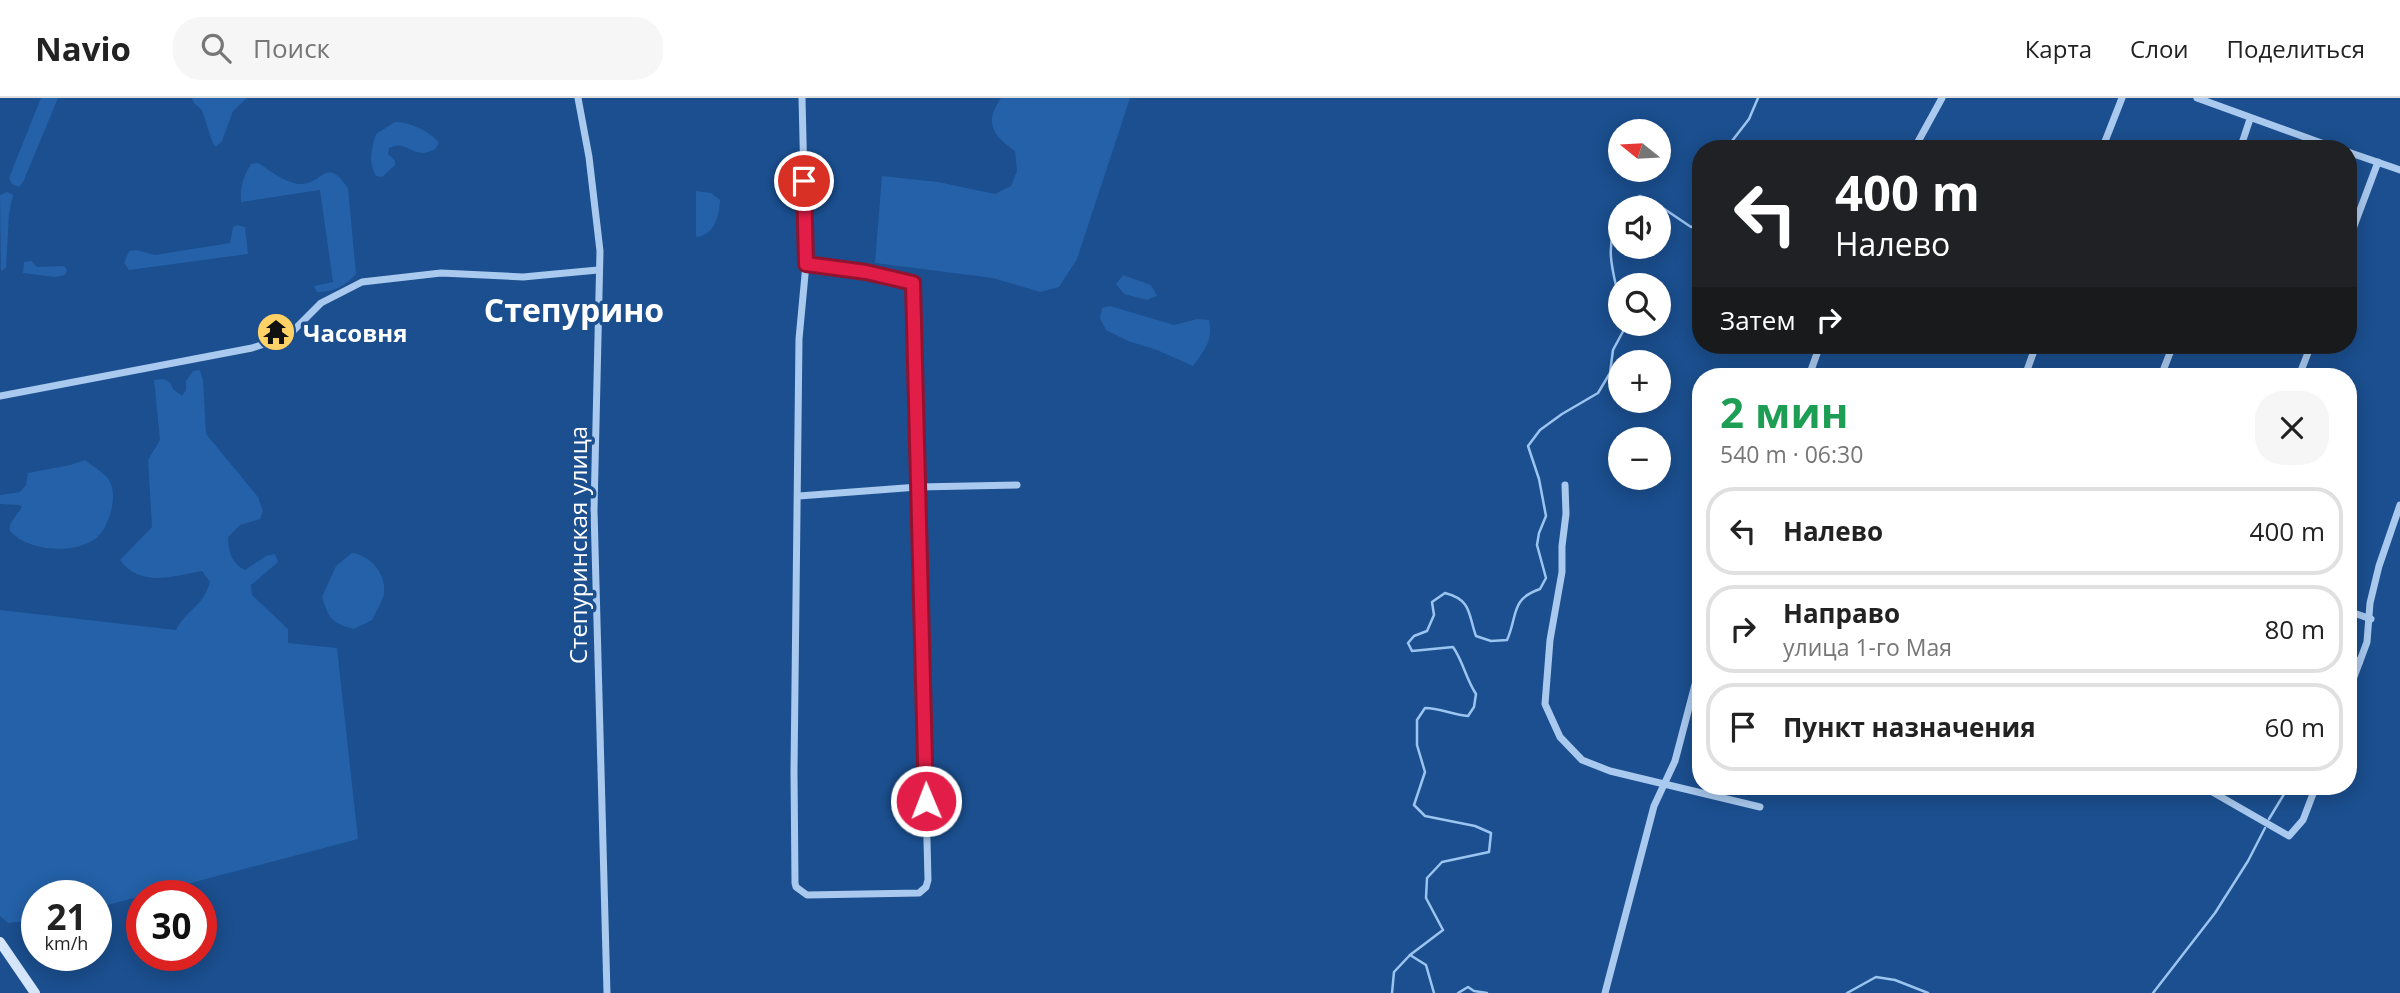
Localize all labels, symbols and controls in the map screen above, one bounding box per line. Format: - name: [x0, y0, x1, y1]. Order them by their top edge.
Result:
- search box: [173, 17, 663, 80]
- text: Navio: [35, 26, 131, 71]
- icon: search: [197, 29, 235, 67]
- text: Поиск: [253, 30, 330, 66]
- text: Карта: [2025, 32, 2092, 65]
- text: Слои: [2130, 32, 2189, 65]
- text: Поделиться: [2227, 32, 2365, 65]
- north arrow: [1608, 119, 1671, 182]
- map controls: [1608, 119, 1671, 490]
- pin: [774, 151, 834, 211]
- text: 400 m: [1835, 159, 1980, 225]
- icon: arrive: [785, 162, 823, 200]
- icon: left: [1720, 168, 1811, 259]
- button: sound: [1608, 196, 1671, 259]
- text: Налево: [1835, 222, 1950, 265]
- button: search: [1608, 273, 1671, 336]
- district label: Степурино: [484, 288, 664, 331]
- icon: right: [1810, 301, 1848, 339]
- text: Затем: [1720, 302, 1796, 338]
- temple icon: Часовня: [255, 311, 297, 353]
- place label: Часовня: [303, 316, 407, 349]
- button: +: [1608, 350, 1671, 413]
- text: 2 мин: [1720, 383, 1848, 440]
- button: close: [2255, 391, 2329, 465]
- street label: Степуринская улица: [561, 426, 594, 664]
- button: −: [1608, 427, 1671, 490]
- text: 540 m · 06:30: [1720, 438, 1863, 470]
- icon: left: [1724, 512, 1762, 550]
- text: Налево: [1783, 513, 1883, 549]
- text: 400 m: [2250, 513, 2325, 549]
- text: Направо: [1783, 595, 1900, 631]
- icon: right: [1724, 610, 1762, 648]
- text: 80 m: [2264, 611, 2325, 647]
- text: улица 1-го Мая: [1783, 631, 1952, 663]
- icon: arrive: [1724, 708, 1762, 746]
- text: Пункт назначения: [1783, 709, 2036, 745]
- text: 60 m: [2264, 709, 2325, 745]
- position arrow: [889, 764, 963, 838]
- speed limit sign: 30: [126, 880, 217, 971]
- text: 21: [46, 893, 87, 940]
- text: km/h: [45, 931, 88, 955]

